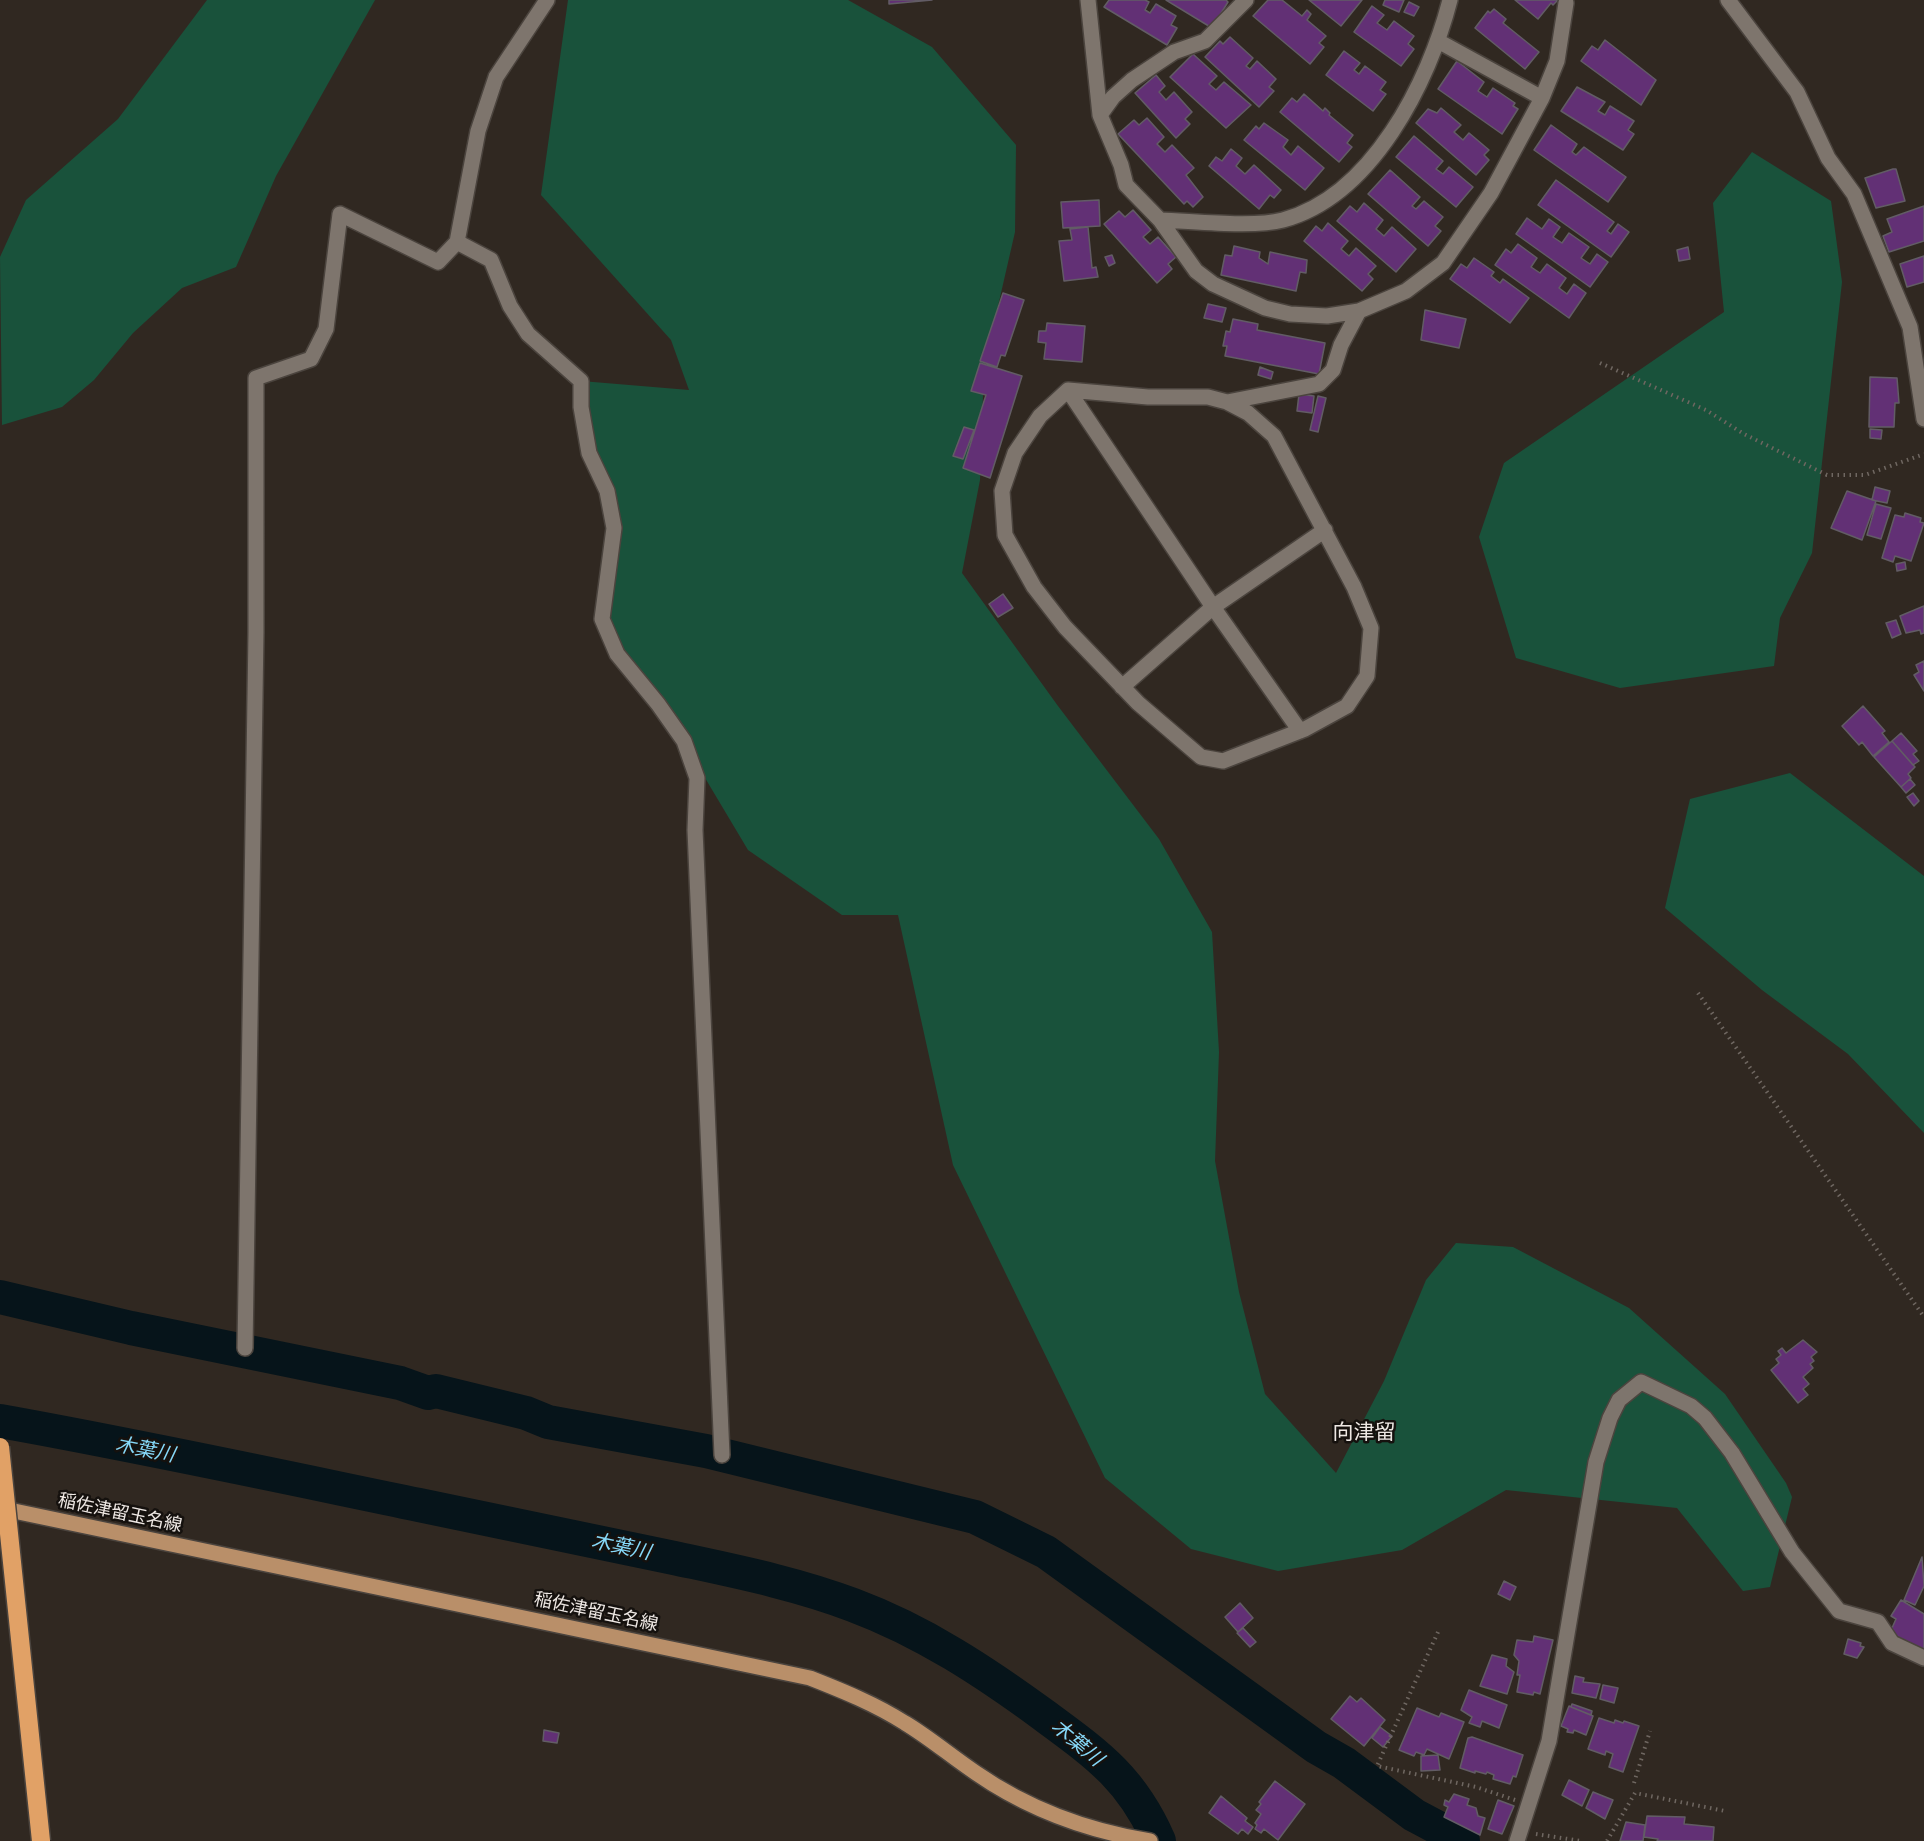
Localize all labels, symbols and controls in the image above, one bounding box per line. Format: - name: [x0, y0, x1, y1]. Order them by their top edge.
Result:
- district label: 向津留: [1333, 1420, 1395, 1446]
- water label: 木葉川: [113, 1432, 177, 1468]
- street label: 稲佐津留玉名線: [56, 1489, 184, 1537]
- water label: 木葉川: [589, 1529, 653, 1565]
- street label: 稲佐津留玉名線: [532, 1588, 660, 1636]
- water label: 木葉川: [1046, 1715, 1108, 1771]

